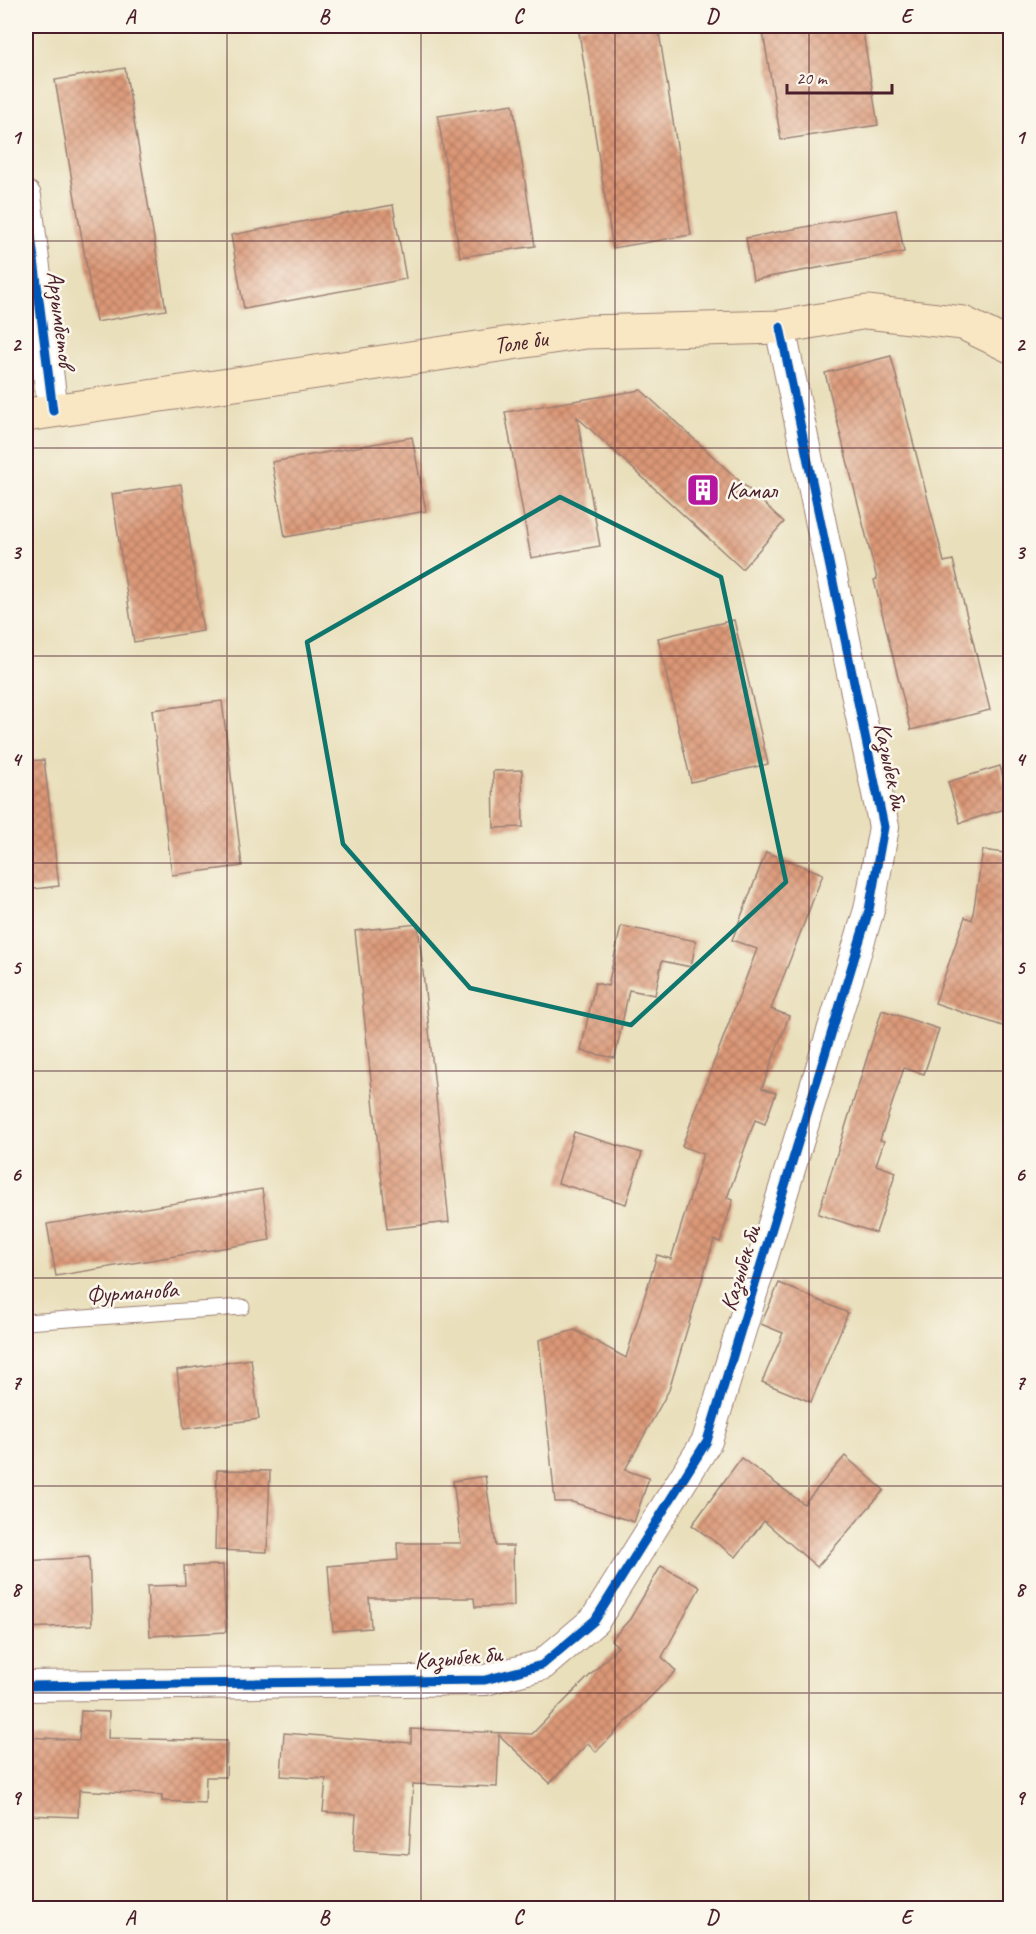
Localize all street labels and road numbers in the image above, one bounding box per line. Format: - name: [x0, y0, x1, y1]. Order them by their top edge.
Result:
- street label: Арзымбетов: [40, 269, 82, 375]
- street label: Толе би: [492, 323, 552, 360]
- street label: Казыбек би: [866, 720, 915, 814]
- street label: Казыбек би: [713, 1220, 769, 1315]
- street label: Фурманова: [85, 1274, 180, 1310]
- street label: Казыбек би: [413, 1638, 505, 1677]

